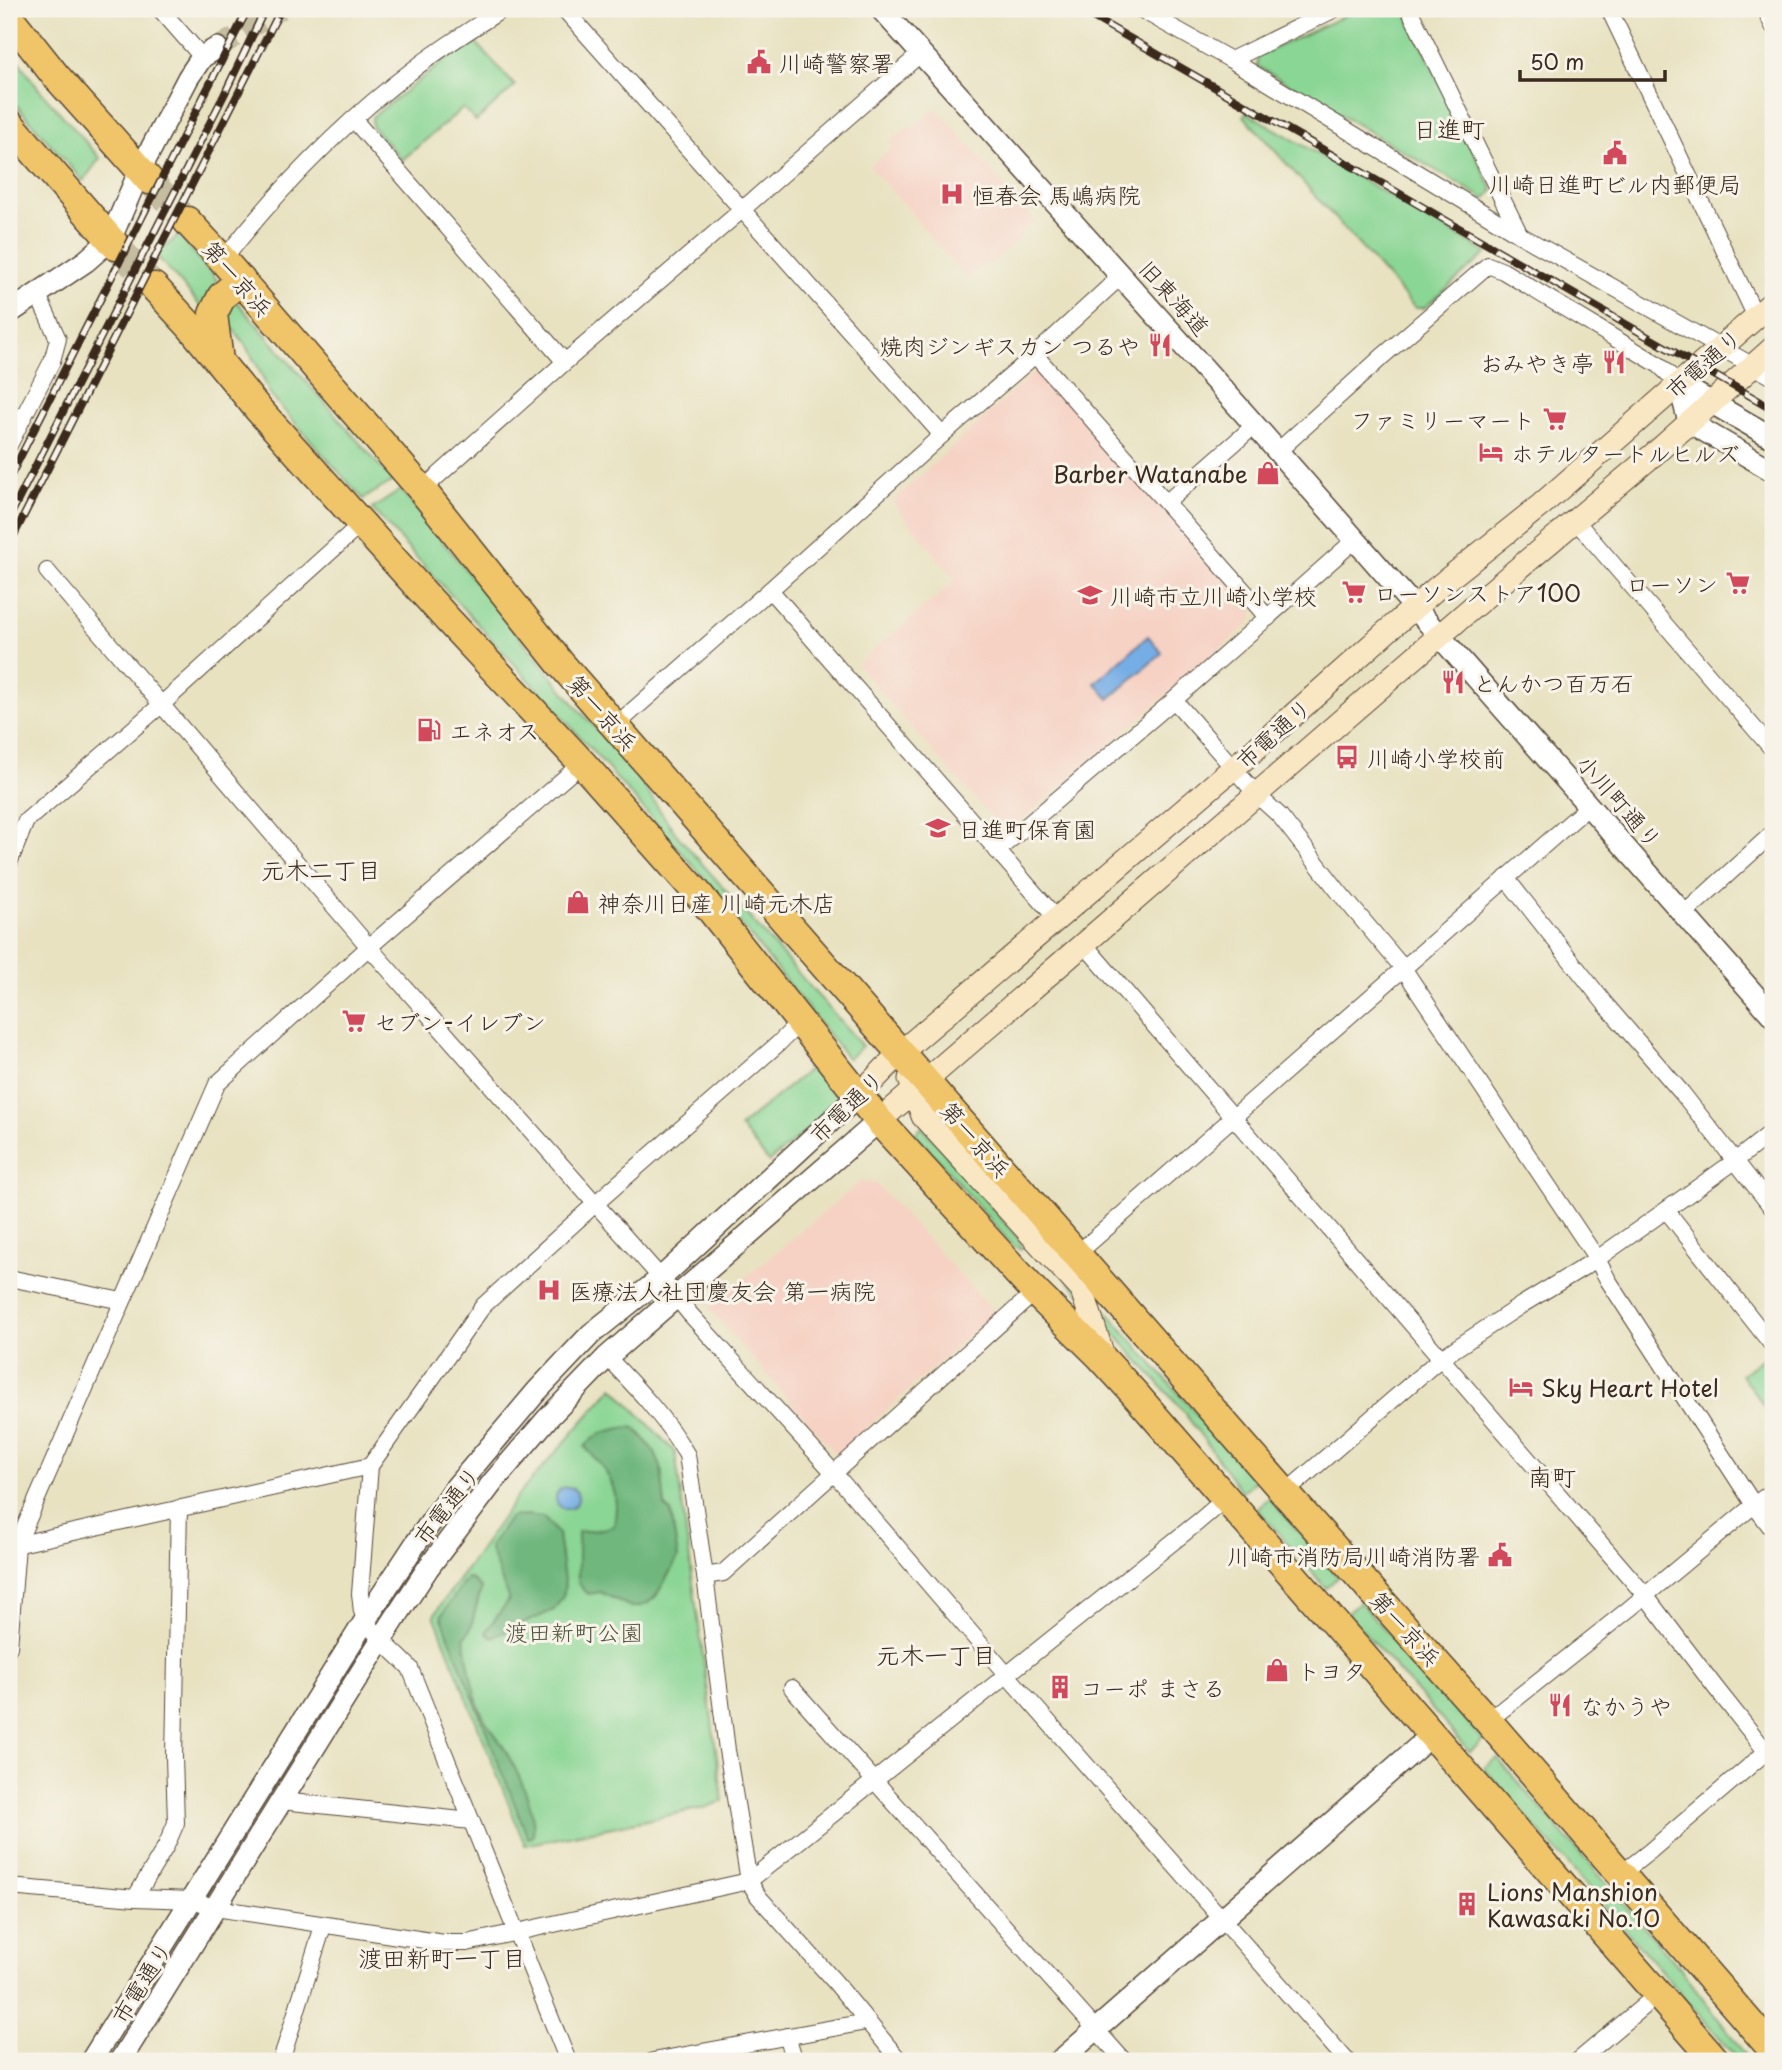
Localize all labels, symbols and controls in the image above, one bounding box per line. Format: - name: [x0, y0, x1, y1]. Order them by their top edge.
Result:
- scale bar: [1520, 38, 1665, 82]
- place label: 川崎警察署: [779, 45, 894, 80]
- text: 50 m: [1530, 45, 1584, 77]
- public building icon: 川崎警察署: [745, 48, 773, 76]
- district label: 日進町: [1413, 110, 1485, 146]
- public building icon: 川崎日進町ビル内郵便局: [1601, 139, 1629, 167]
- place label: 川崎日進町ビル内郵便局: [1489, 166, 1741, 201]
- place label: 恒春会 馬嶋病院: [972, 177, 1140, 212]
- hospital icon: 恒春会 馬嶋病院: [938, 180, 966, 208]
- street label: 第一京浜: [195, 232, 281, 324]
- street label: 旧東海道: [1131, 251, 1219, 343]
- street label: 市電通り: [1657, 320, 1749, 406]
- place label: 焼肉ジンギスカン つるや: [880, 328, 1140, 363]
- restaurant icon: 焼肉ジンギスカン つるや: [1146, 331, 1174, 359]
- place label: おみやき亭: [1480, 345, 1594, 380]
- restaurant icon: おみやき亭: [1600, 348, 1628, 376]
- place label: ファミリーマート: [1351, 402, 1535, 437]
- supermarket icon: ファミリーマート: [1541, 405, 1569, 433]
- place label: ホテルタートルヒルズ: [1511, 435, 1740, 470]
- hotel icon: ホテルタートルヒルズ: [1477, 438, 1505, 466]
- place label: Barber Watanabe: [1053, 456, 1248, 491]
- shop icon: Barber Watanabe: [1254, 459, 1282, 487]
- place label: ローソン: [1626, 566, 1718, 601]
- supermarket icon: ローソン: [1724, 569, 1752, 597]
- place label: ローソンストア100: [1374, 575, 1581, 610]
- place label: 川崎市立川崎小学校: [1110, 578, 1317, 613]
- supermarket icon: ローソンストア100: [1340, 578, 1368, 606]
- school or university icon: 川崎市立川崎小学校: [1076, 581, 1104, 609]
- place label: とんかつ百万石: [1473, 665, 1634, 700]
- street label: 第一京浜: [560, 666, 646, 758]
- restaurant icon: とんかつ百万石: [1439, 668, 1467, 696]
- street label: 市電通り: [1227, 689, 1319, 777]
- place label: エネオス: [449, 713, 540, 748]
- fuel station icon: エネオス: [415, 716, 443, 744]
- place label: 川崎小学校前: [1367, 740, 1505, 775]
- bus stop icon: 川崎小学校前: [1333, 743, 1361, 771]
- street label: 小川町通り: [1569, 746, 1671, 856]
- place label: 日進町保育園: [958, 811, 1096, 846]
- school or university icon: 日進町保育園: [924, 814, 952, 842]
- district label: 元木二丁目: [261, 851, 381, 887]
- place label: 神奈川日産 川崎元木店: [598, 885, 835, 920]
- shop icon: 神奈川日産 川崎元木店: [564, 888, 592, 916]
- place label: セブン-イレブン: [374, 1004, 546, 1039]
- supermarket icon: セブン-イレブン: [340, 1007, 368, 1035]
- street label: 市電通り: [801, 1061, 891, 1151]
- street label: 第一京浜: [933, 1093, 1019, 1185]
- place label: 医療法人社団慶友会 第一病院: [569, 1273, 875, 1308]
- hospital icon: 医療法人社団慶友会 第一病院: [535, 1276, 563, 1304]
- place label: Sky Heart Hotel: [1541, 1370, 1719, 1405]
- hotel icon: Sky Heart Hotel: [1507, 1373, 1535, 1401]
- street label: 市電通り: [404, 1458, 488, 1552]
- district label: 南町: [1528, 1458, 1576, 1494]
- place label: 川崎市消防局川崎消防署: [1227, 1538, 1480, 1573]
- public building icon: 川崎市消防局川崎消防署: [1486, 1541, 1514, 1569]
- street label: 第一京浜: [1362, 1582, 1450, 1674]
- park label: 渡田新町公園: [505, 1614, 643, 1649]
- district label: 元木一丁目: [876, 1636, 996, 1672]
- place label: トヨタ: [1297, 1653, 1366, 1688]
- shop icon: トヨタ: [1263, 1656, 1291, 1684]
- place label: コーポ まさる: [1080, 1670, 1225, 1705]
- building icon: コーポ まさる: [1046, 1673, 1074, 1701]
- place label: なかうや: [1580, 1688, 1672, 1723]
- restaurant icon: なかうや: [1546, 1691, 1574, 1719]
- place label: Lions Manshion Kawasaki No.10: [1487, 1874, 1660, 1935]
- building icon: Lions Manshion Kawasaki No.10: [1453, 1890, 1481, 1918]
- street label: 市電通り: [102, 1934, 180, 2030]
- district label: 渡田新町一丁目: [358, 1939, 526, 1975]

